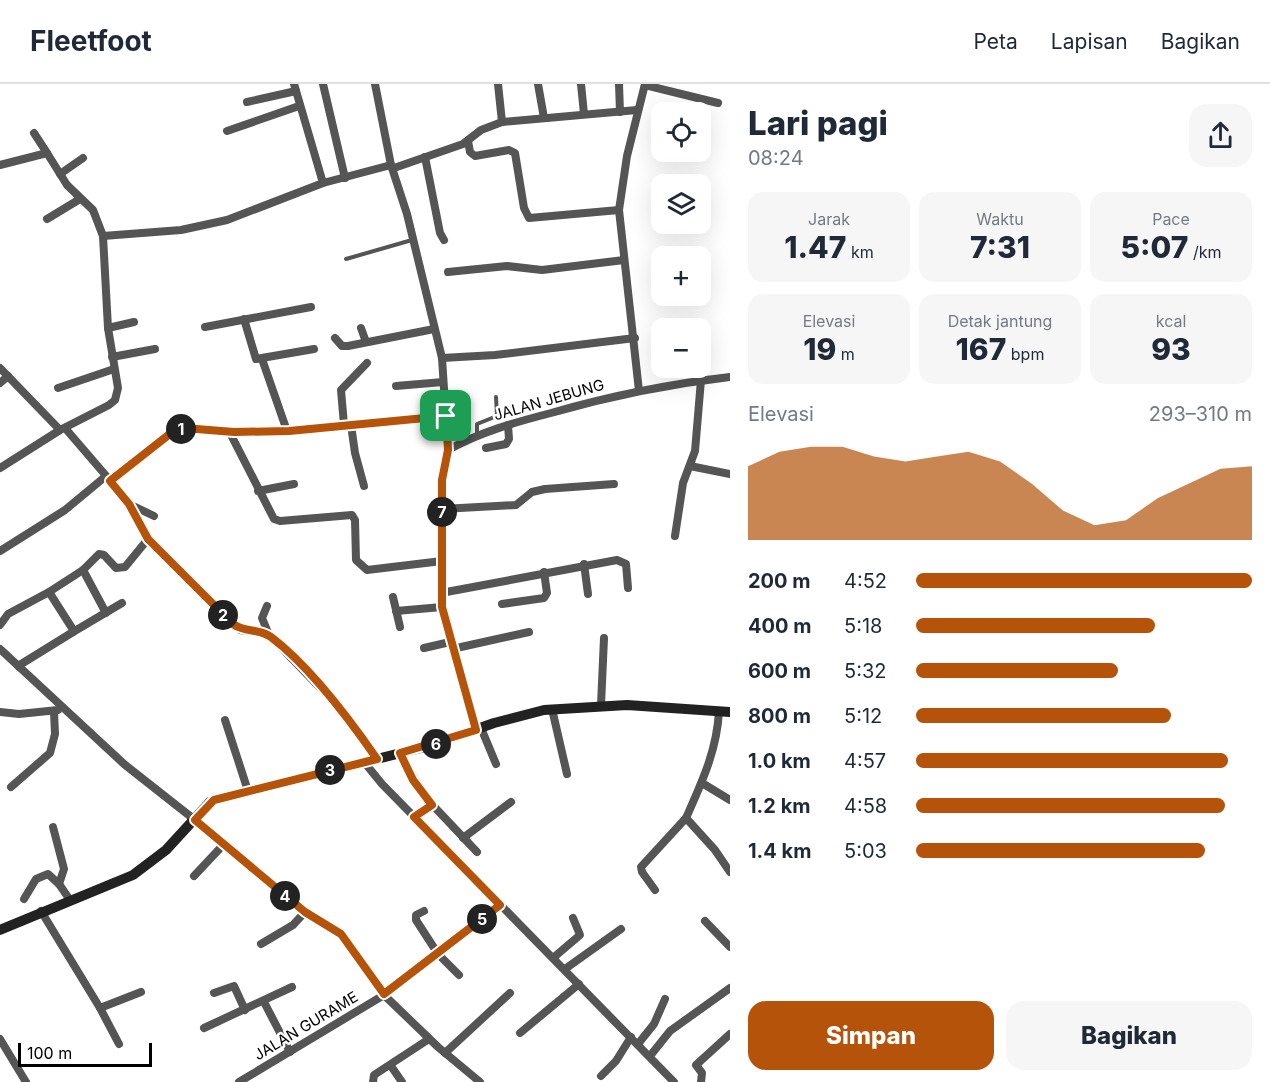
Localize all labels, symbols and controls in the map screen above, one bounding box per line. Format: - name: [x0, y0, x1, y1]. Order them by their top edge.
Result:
- text: Fleetfoot: [30, 24, 152, 58]
- text: Peta: [974, 29, 1018, 54]
- text: Lapisan: [1051, 29, 1128, 54]
- text: Bagikan: [1161, 29, 1240, 54]
- map controls: [651, 102, 711, 378]
- button: locate: [651, 102, 711, 162]
- text: Lari pagi: [748, 103, 888, 143]
- button: share: [1189, 104, 1252, 167]
- text: 08:24: [748, 146, 804, 170]
- button: layers: [651, 174, 711, 234]
- text: Jarak: [808, 209, 850, 229]
- text: Waktu: [976, 209, 1024, 229]
- text: Pace: [1152, 209, 1190, 229]
- text: 1.47: [784, 229, 846, 265]
- text: 7:31: [970, 229, 1030, 265]
- text: 5:07: [1120, 229, 1188, 265]
- text: km: [846, 242, 874, 262]
- text: /km: [1188, 242, 1222, 262]
- button: +: [651, 246, 711, 306]
- text: Elevasi: [803, 311, 855, 331]
- text: Detak jantung: [948, 311, 1052, 331]
- text: kcal: [1156, 311, 1186, 331]
- button: −: [651, 318, 711, 378]
- text: 19: [803, 331, 836, 367]
- text: 167: [956, 331, 1006, 367]
- text: 93: [1151, 331, 1191, 367]
- text: m: [836, 344, 855, 364]
- text: bpm: [1006, 344, 1044, 364]
- street label: JALAN JEBUNG: [491, 375, 606, 424]
- pin: [420, 390, 471, 441]
- icon: arrive: [429, 399, 462, 432]
- text: Elevasi: [748, 402, 814, 426]
- text: 293–310 m: [1149, 402, 1252, 426]
- pin: 1: [166, 414, 196, 444]
- text: 1: [178, 419, 184, 439]
- pin: 7: [427, 497, 457, 527]
- text: 7: [437, 502, 447, 522]
- text: 200 m: [748, 569, 811, 593]
- text: 4:52: [844, 569, 887, 593]
- pin: 2: [208, 600, 238, 630]
- text: 2: [218, 605, 228, 625]
- text: 400 m: [748, 614, 812, 638]
- text: 5:18: [844, 614, 882, 638]
- text: 600 m: [748, 659, 811, 683]
- text: 5:32: [844, 659, 886, 683]
- text: 800 m: [748, 704, 811, 728]
- text: 5:12: [844, 704, 882, 728]
- pin: 6: [421, 729, 451, 759]
- text: 6: [431, 734, 441, 754]
- text: 1.0 km: [748, 749, 811, 773]
- text: 4:57: [844, 749, 886, 773]
- pin: 3: [315, 755, 345, 785]
- text: 3: [325, 760, 335, 780]
- text: 1.2 km: [748, 794, 811, 818]
- text: 4:58: [844, 794, 887, 818]
- text: 1.4 km: [748, 839, 811, 863]
- text: 5:03: [844, 839, 887, 863]
- pin: 4: [270, 881, 300, 911]
- text: 4: [280, 886, 290, 906]
- pin: 5: [467, 904, 497, 934]
- text: 5: [477, 909, 487, 929]
- street label: JALAN GURAME: [250, 987, 361, 1064]
- button: Simpan: [748, 1001, 994, 1070]
- button: Bagikan: [1006, 1001, 1252, 1070]
- scale bar: [18, 1040, 152, 1068]
- text: 100 m: [27, 1043, 72, 1063]

